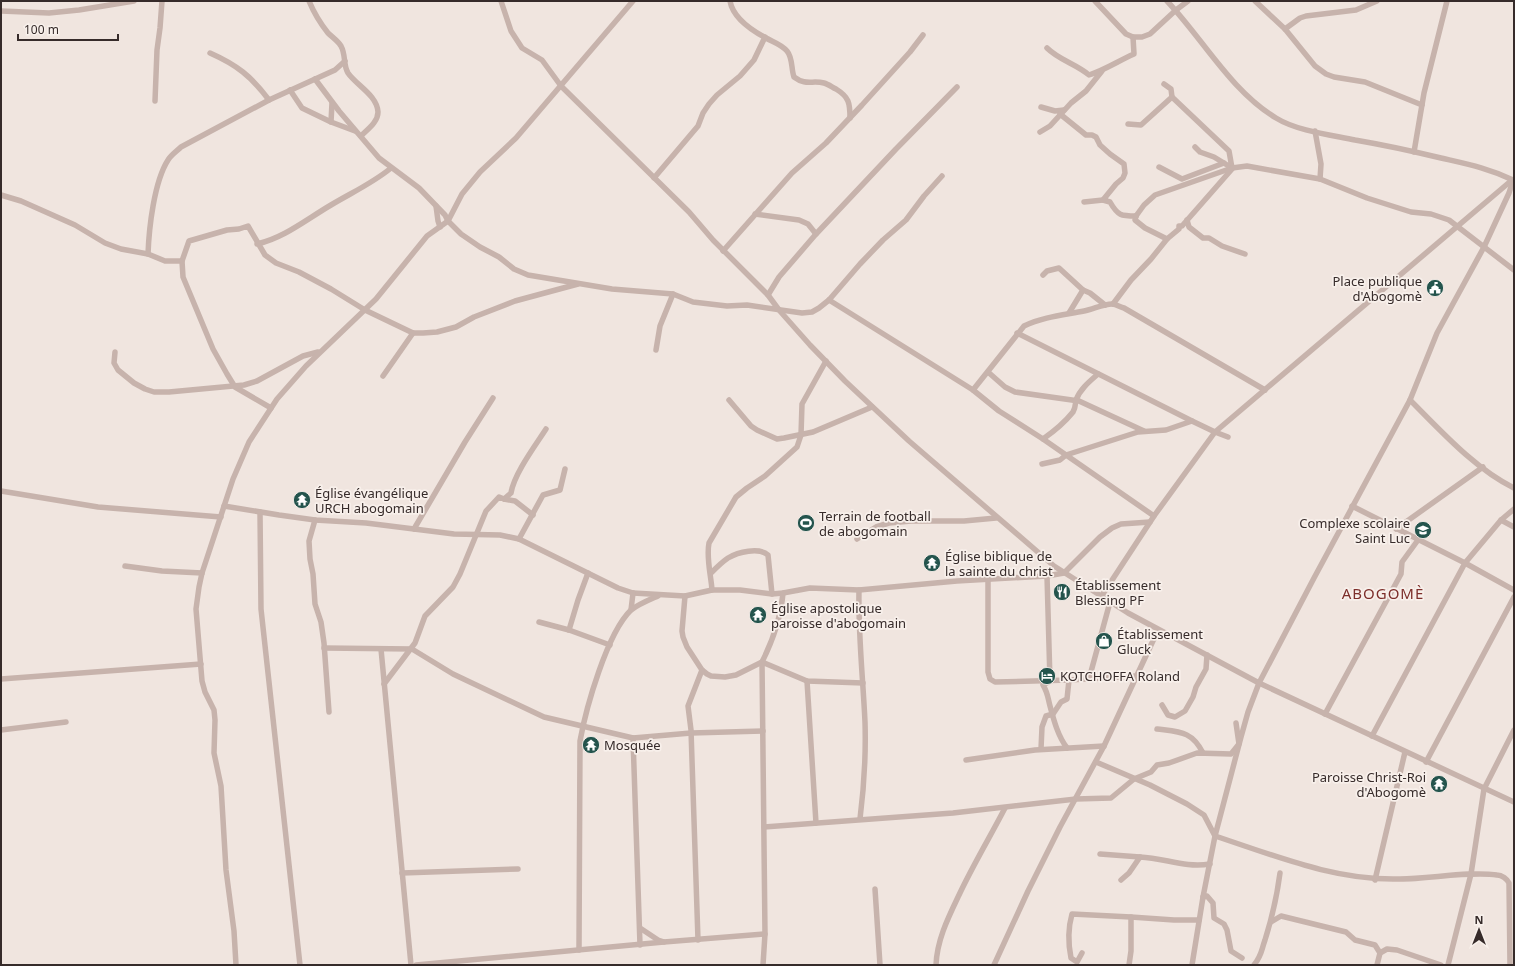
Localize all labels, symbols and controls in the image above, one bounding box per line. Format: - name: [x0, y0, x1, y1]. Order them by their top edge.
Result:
- scale bar: [18, 16, 118, 42]
- text: 100 m: [24, 21, 59, 38]
- place label: Place publique d'Abogomè: [1332, 272, 1422, 305]
- public building icon: Place publique d'Abogomè: [1425, 278, 1445, 298]
- place label: Église évangélique URCH abogomain: [315, 484, 428, 517]
- temple icon: Église évangélique URCH abogomain: [292, 490, 312, 510]
- place label: Terrain de football de abogomain: [819, 507, 931, 540]
- sports icon: Terrain de football de abogomain: [796, 513, 816, 533]
- place label: Complexe scolaire Saint Luc: [1299, 514, 1410, 547]
- school or university icon: Complexe scolaire Saint Luc: [1413, 520, 1433, 540]
- place label: Église biblique de la sainte du christ: [945, 547, 1053, 580]
- temple icon: Église biblique de la sainte du christ: [922, 553, 942, 573]
- place label: Établissement Blessing PF: [1075, 576, 1161, 609]
- restaurant icon: Établissement Blessing PF: [1052, 582, 1072, 602]
- district label: ABOGOMÈ: [1342, 583, 1424, 603]
- place label: Église apostolique paroisse d'abogomain: [771, 599, 906, 632]
- temple icon: Église apostolique paroisse d'abogomain: [748, 605, 768, 625]
- place label: Établissement Gluck: [1117, 625, 1203, 658]
- shop icon: Établissement Gluck: [1094, 631, 1114, 651]
- hotel icon: KOTCHOFFA Roland: [1037, 666, 1057, 686]
- place label: KOTCHOFFA Roland: [1060, 667, 1180, 685]
- temple icon: Mosquée: [581, 735, 601, 755]
- place label: Mosquée: [604, 736, 661, 754]
- place label: Paroisse Christ-Roi d'Abogomè: [1312, 768, 1426, 801]
- temple icon: Paroisse Christ-Roi d'Abogomè: [1429, 774, 1449, 794]
- north arrow: [1459, 910, 1499, 950]
- text: N: [1475, 912, 1483, 927]

